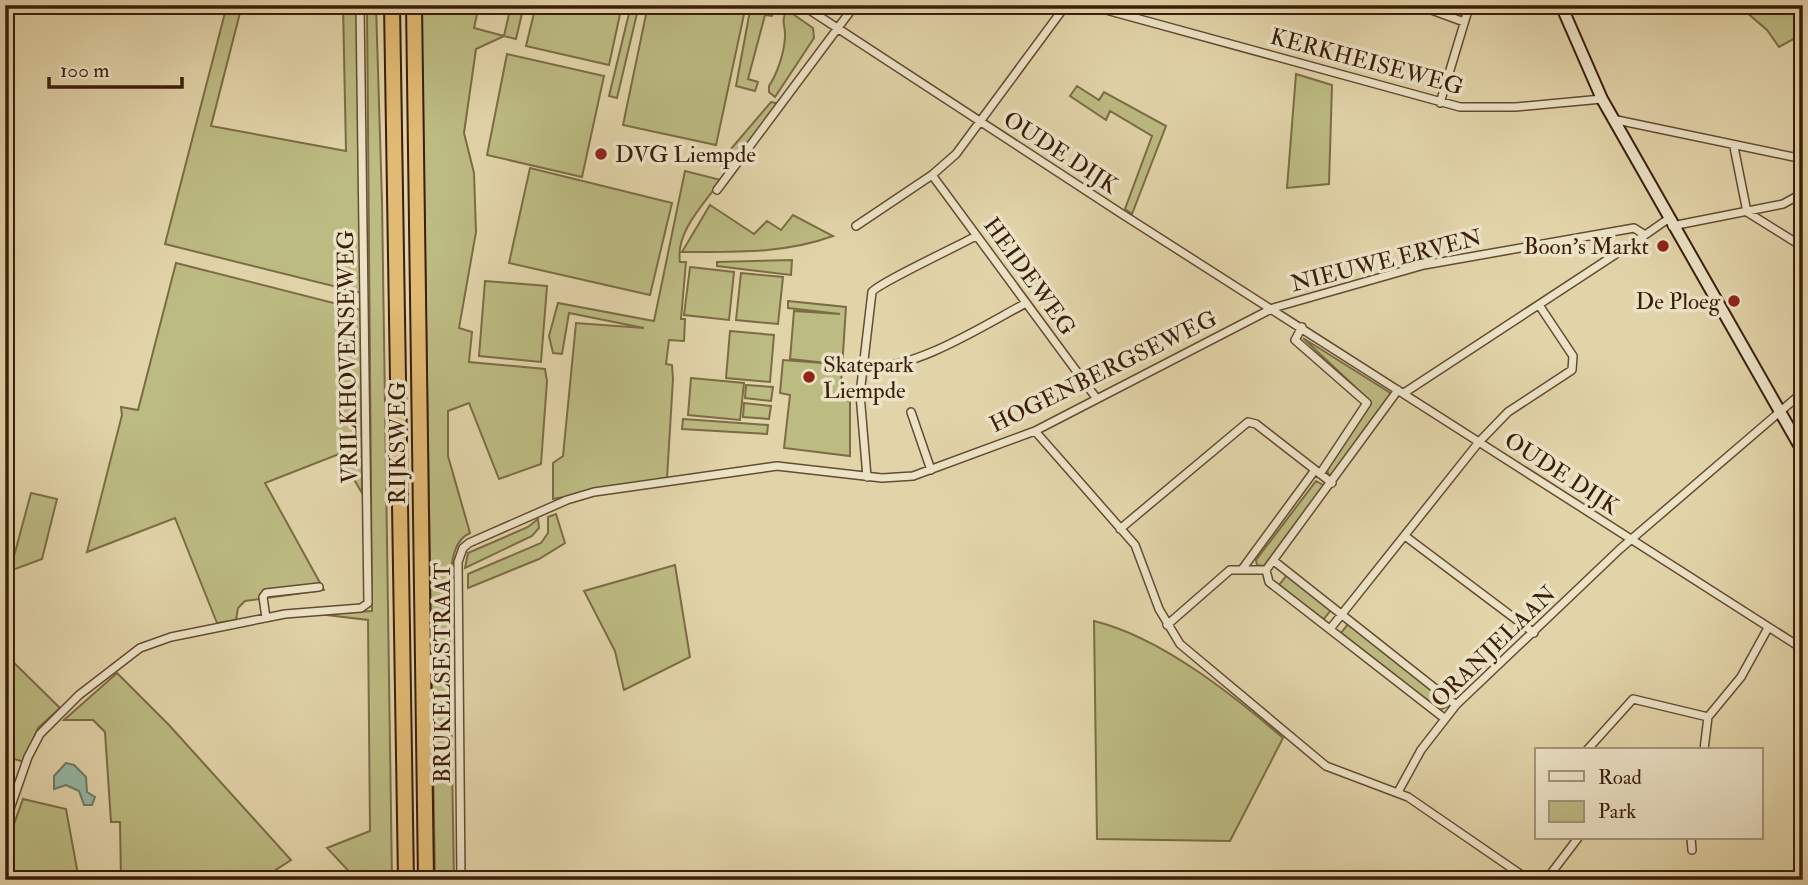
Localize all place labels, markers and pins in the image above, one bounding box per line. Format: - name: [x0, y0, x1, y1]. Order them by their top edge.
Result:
- place label: DVG Liempde: [615, 140, 756, 170]
- marker: DVG Liempde: [593, 146, 609, 162]
- place label: Boon's Markt: [1523, 232, 1649, 261]
- marker: Boon's Markt: [1655, 238, 1671, 254]
- place label: De Ploeg: [1636, 287, 1721, 316]
- marker: De Ploeg: [1726, 293, 1742, 309]
- place label: Skatepark Liempde: [823, 350, 914, 406]
- marker: Skatepark Liempde: [801, 369, 817, 385]

